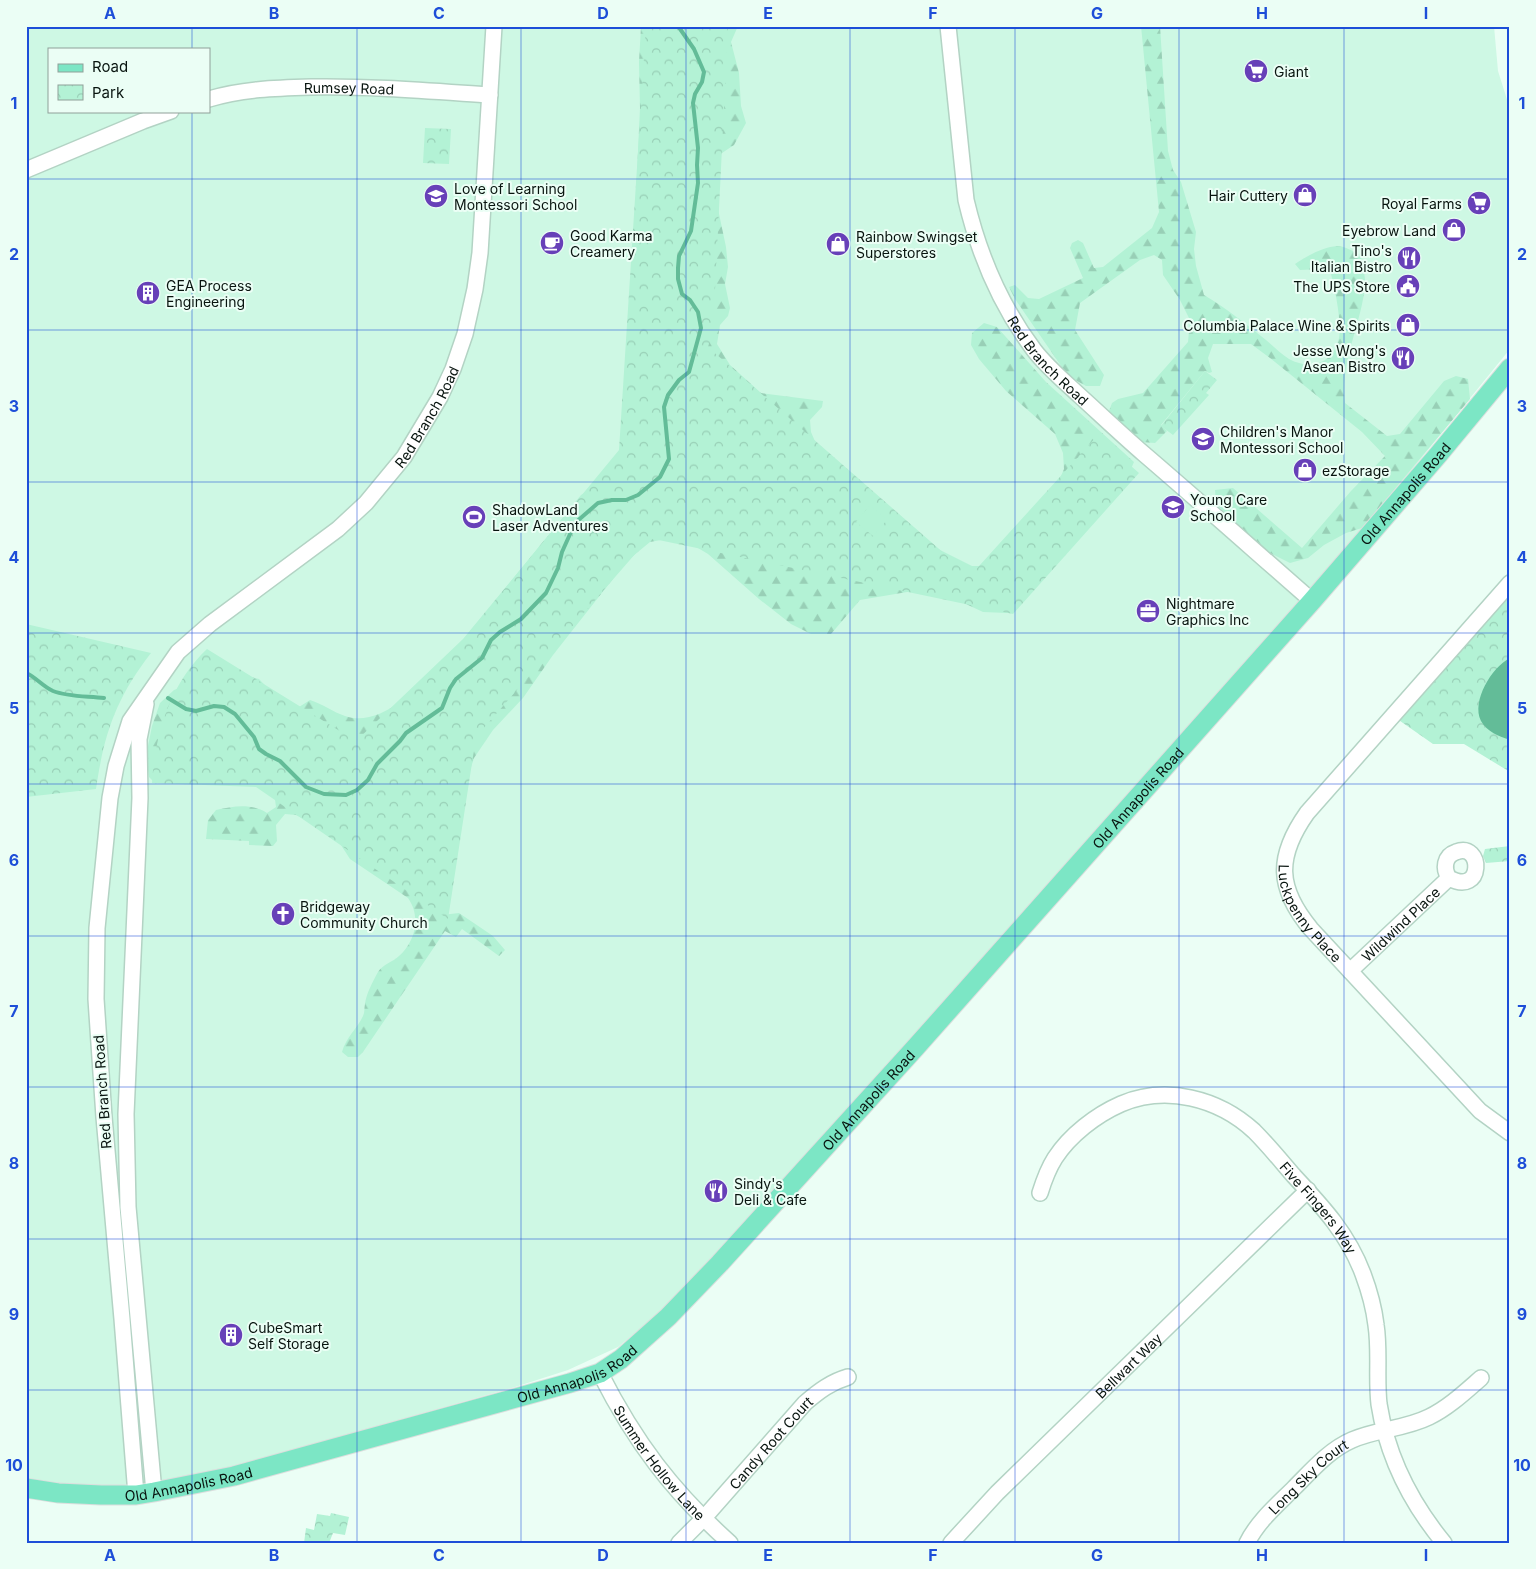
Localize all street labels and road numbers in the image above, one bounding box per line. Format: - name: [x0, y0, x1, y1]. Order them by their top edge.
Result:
- street label: Rumsey Road: [303, 78, 395, 97]
- street label: Red Branch Road: [1004, 312, 1092, 408]
- street label: Red Branch Road: [391, 363, 462, 471]
- street label: Old Annapolis Road: [1356, 439, 1454, 548]
- street label: Old Annapolis Road: [1088, 743, 1187, 852]
- street label: Luckpenny Place: [1276, 864, 1346, 965]
- street label: Wildwind Place: [1358, 883, 1443, 965]
- street label: Red Branch Road: [90, 1035, 114, 1149]
- street label: Old Annapolis Road: [818, 1046, 918, 1154]
- street label: Five Fingers Way: [1277, 1158, 1361, 1256]
- street label: Bellwart Way: [1091, 1329, 1165, 1401]
- street label: Old Annapolis Road: [515, 1341, 640, 1406]
- street label: Candy Root Court: [725, 1392, 816, 1492]
- street label: Summer Hollow Lane: [611, 1402, 709, 1523]
- street label: Long Sky Court: [1264, 1435, 1351, 1517]
- street label: Old Annapolis Road: [125, 1463, 254, 1504]

